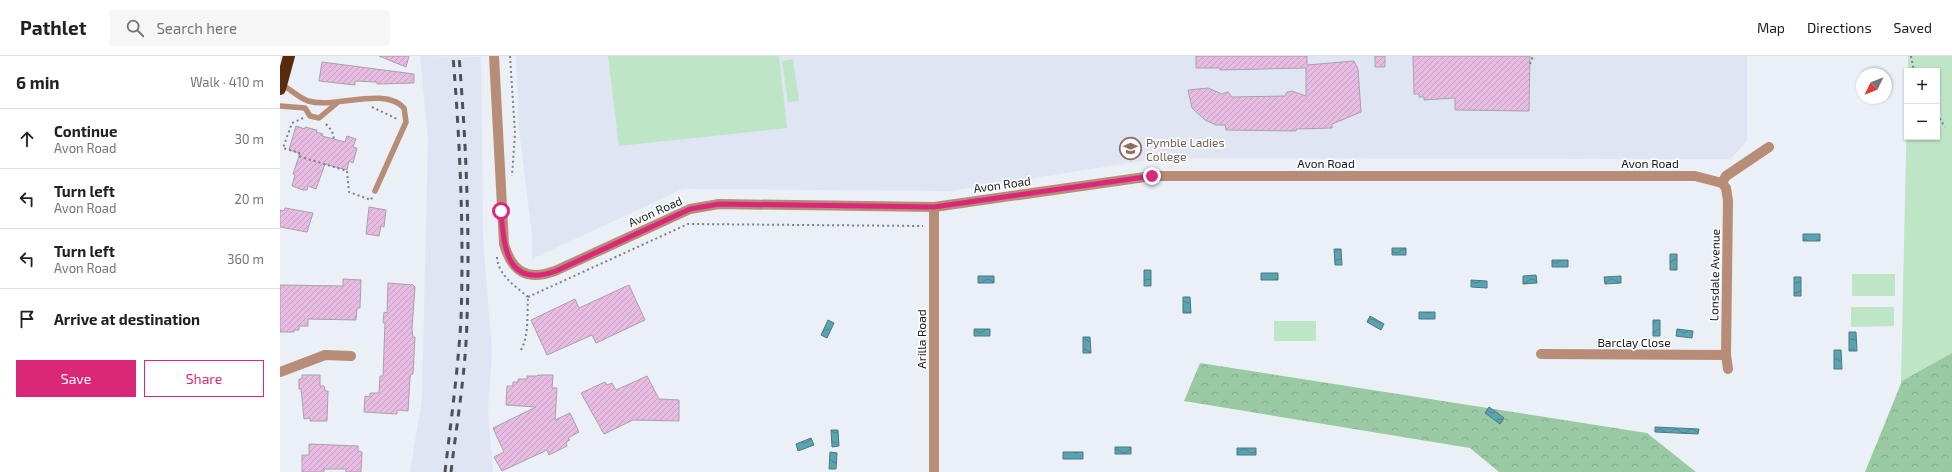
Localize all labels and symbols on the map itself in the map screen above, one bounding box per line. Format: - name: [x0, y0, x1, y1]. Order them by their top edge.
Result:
- north arrow: [1856, 68, 1892, 104]
- place label: Pymble Ladies College: [1146, 135, 1225, 163]
- school or university icon: Pymble Ladies College: [1117, 136, 1143, 162]
- street label: Avon Road: [1297, 156, 1355, 170]
- street label: Avon Road: [1621, 156, 1679, 170]
- route end: [1143, 167, 1161, 185]
- street label: Avon Road: [972, 173, 1032, 195]
- street label: Avon Road: [626, 193, 684, 229]
- route start: [492, 202, 510, 220]
- street label: Lonsdale Avenue: [1706, 229, 1722, 321]
- street label: Arilla Road: [914, 309, 928, 369]
- street label: Barclay Close: [1597, 335, 1671, 349]

